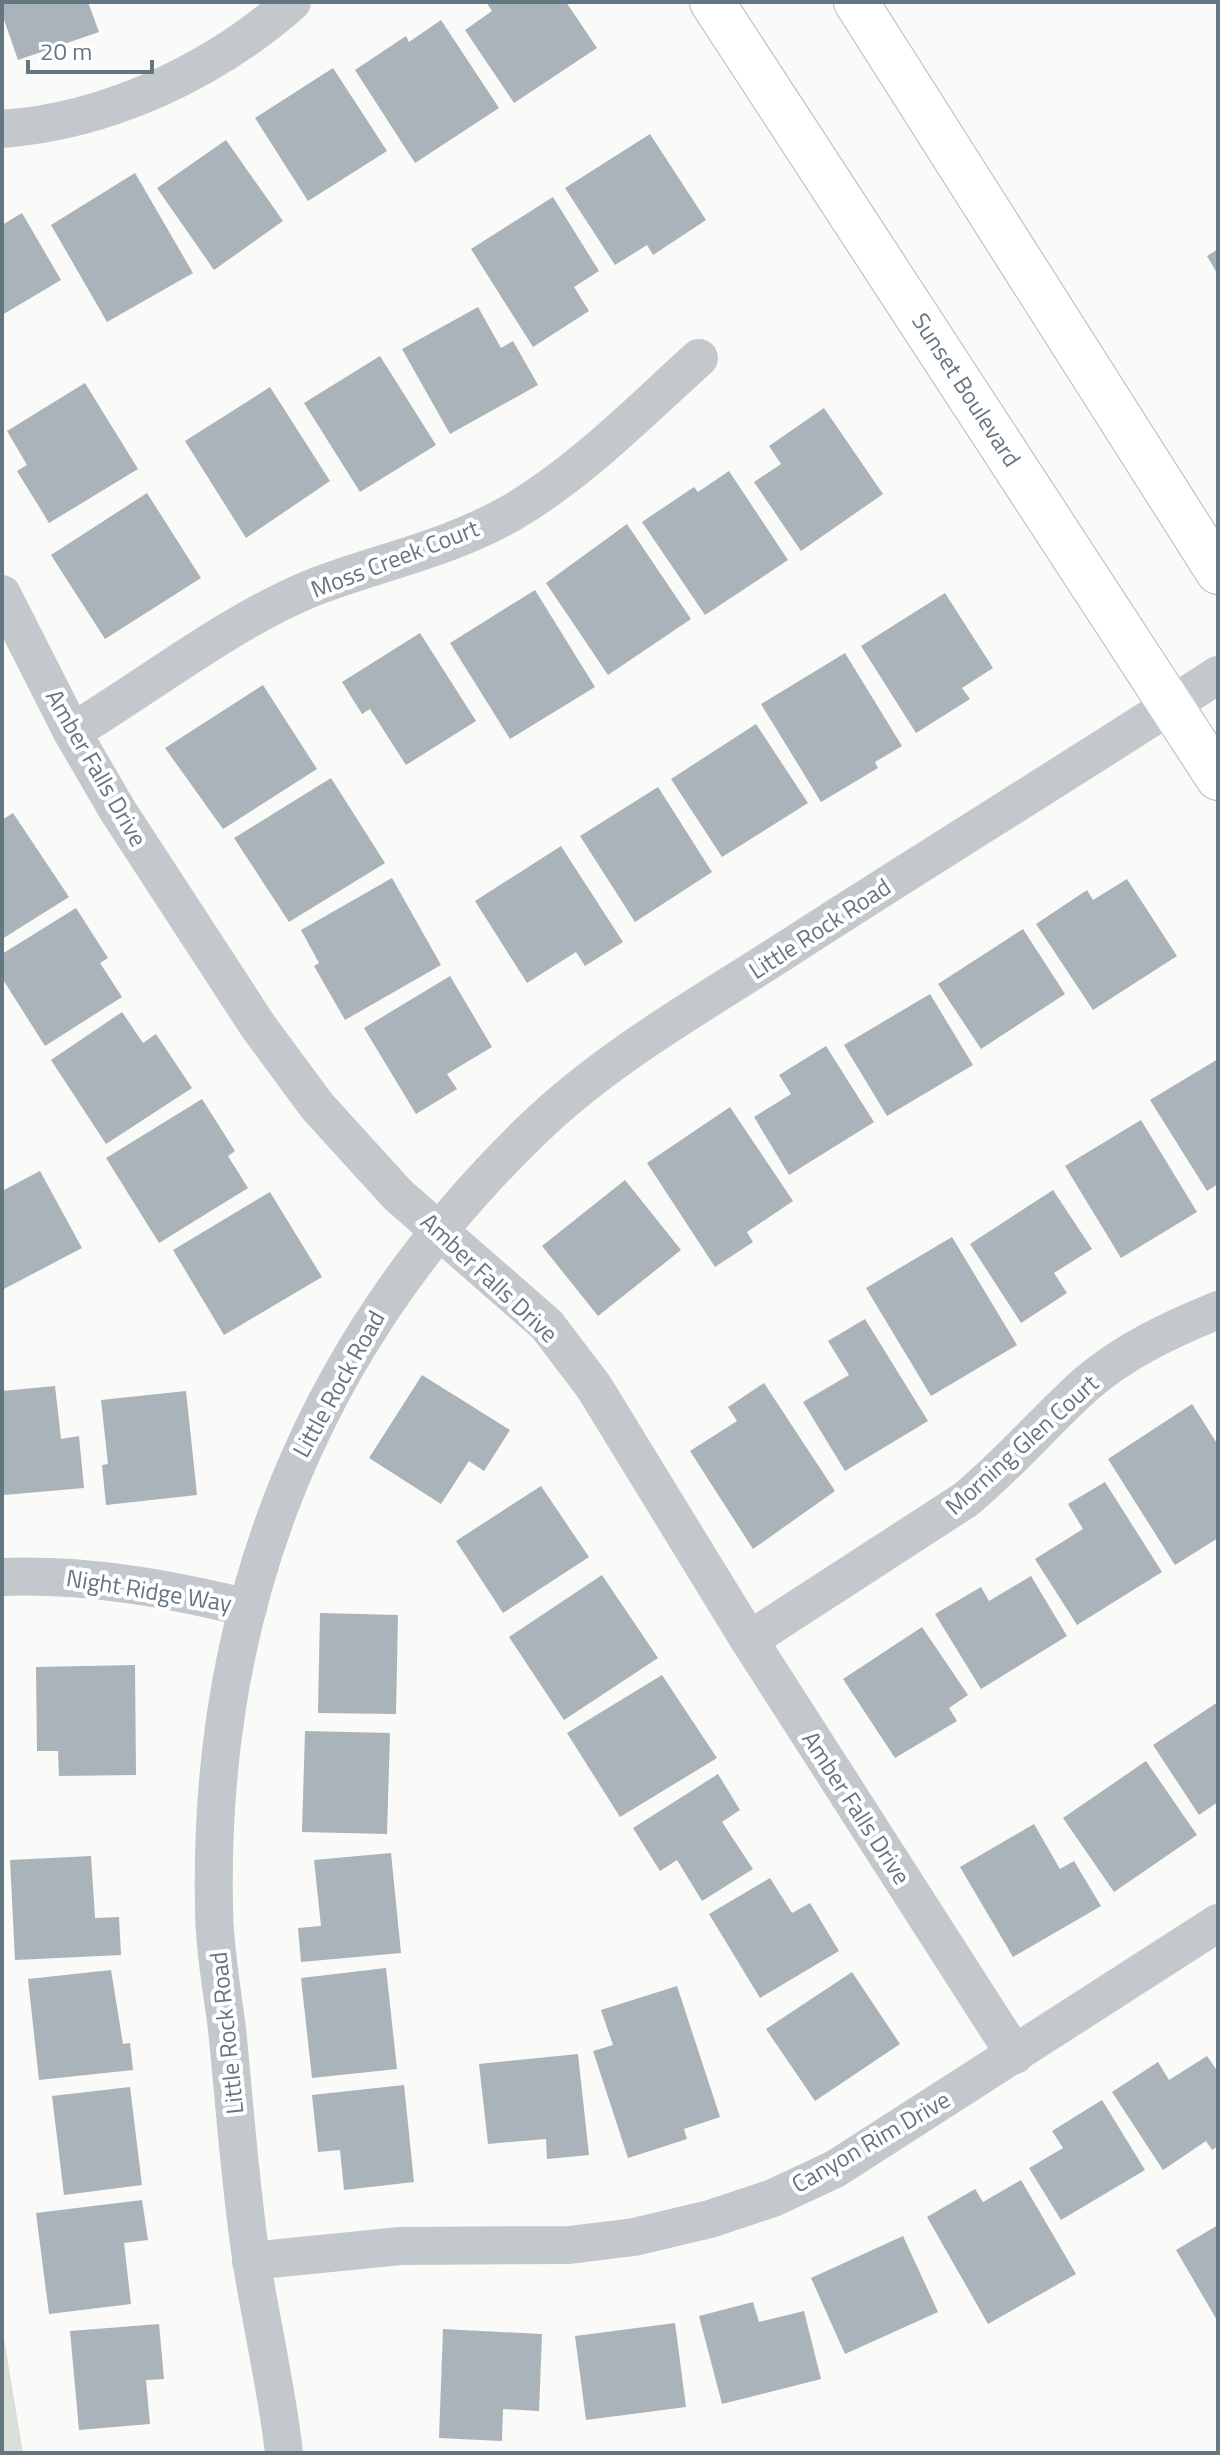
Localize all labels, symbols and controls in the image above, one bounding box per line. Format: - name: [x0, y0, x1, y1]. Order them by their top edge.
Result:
- scale bar: [28, 24, 152, 74]
- text: 20 m: [40, 33, 92, 69]
- street label: Sunset Boulevard: [903, 305, 1030, 474]
- street label: Moss Creek Court: [305, 509, 484, 607]
- street label: Amber Falls Drive: [37, 682, 157, 853]
- street label: Little Rock Road: [741, 869, 898, 988]
- street label: Amber Falls Drive: [413, 1204, 567, 1351]
- street label: Little Rock Road: [283, 1304, 393, 1464]
- street label: Morning Glen Court: [937, 1365, 1106, 1523]
- street label: Night Ridge Way: [64, 1559, 235, 1621]
- street label: Amber Falls Drive: [794, 1724, 920, 1891]
- street label: Little Rock Road: [200, 1950, 252, 2116]
- street label: Canyon Rim Drive: [784, 2081, 957, 2201]

